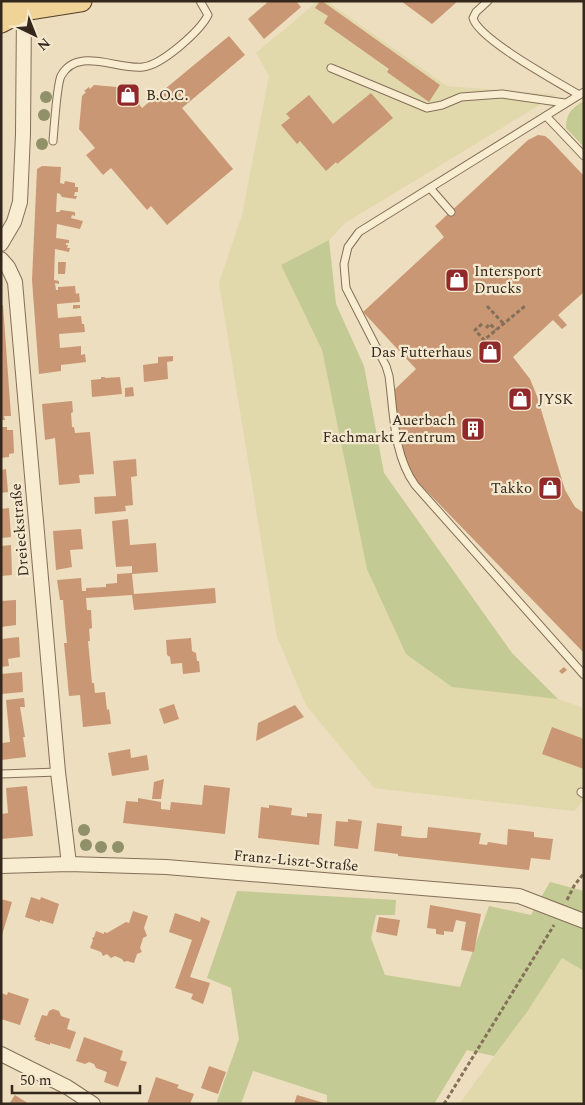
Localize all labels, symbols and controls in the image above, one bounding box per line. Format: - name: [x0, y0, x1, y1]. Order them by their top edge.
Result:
- north arrow: [10, 10, 60, 60]
- text: N: [32, 33, 55, 56]
- shop icon: B.O.C.: [115, 82, 141, 108]
- place label: B.O.C.: [146, 84, 188, 107]
- place label: Intersport Drucks: [474, 260, 542, 300]
- shop icon: Intersport Drucks: [444, 267, 470, 293]
- shop icon: Das Futterhaus: [477, 339, 503, 365]
- place label: Das Futterhaus: [371, 341, 472, 364]
- shop icon: JYSK: [507, 386, 533, 412]
- place label: JYSK: [538, 388, 573, 411]
- place label: Auerbach Fachmarkt Zentrum: [322, 409, 456, 449]
- building icon: Auerbach Fachmarkt Zentrum: [460, 416, 486, 442]
- shop icon: Takko: [537, 475, 563, 501]
- place label: Takko: [491, 477, 532, 500]
- street label: Dreieckstraße: [4, 482, 36, 578]
- street label: Franz-Liszt-Straße: [233, 844, 359, 878]
- scale bar: [12, 1062, 140, 1094]
- text: 50 m: [20, 1069, 52, 1092]

